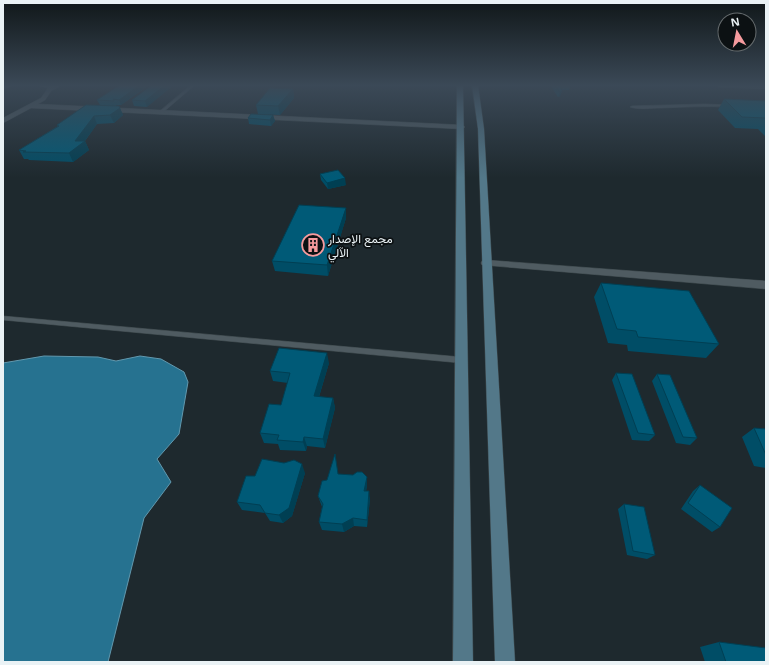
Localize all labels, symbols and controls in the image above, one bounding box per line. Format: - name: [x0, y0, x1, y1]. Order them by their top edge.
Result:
- north arrow: [717, 12, 757, 52]
- text: N: [729, 13, 741, 30]
- place label: مجمع الإصدار الآلي: [327, 230, 393, 263]
- building icon: مجمع الإصدار الآلي: [300, 232, 326, 258]

